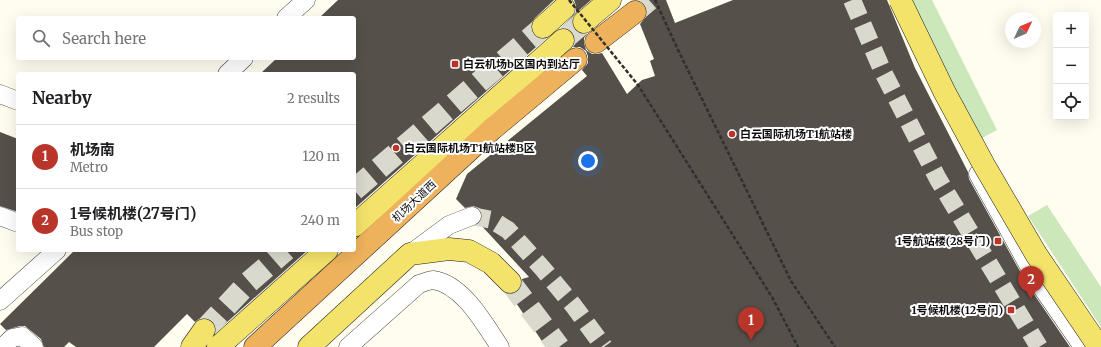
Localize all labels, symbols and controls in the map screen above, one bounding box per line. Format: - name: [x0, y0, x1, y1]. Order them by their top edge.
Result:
- north arrow: [1005, 12, 1041, 48]
- map controls: [1053, 12, 1089, 120]
- button: +: [1053, 12, 1089, 48]
- search box: [16, 16, 356, 60]
- icon: search: [30, 27, 52, 49]
- text: Search here: [62, 29, 146, 48]
- button: −: [1053, 48, 1089, 84]
- place label: 白云机场b区国内到达厅: [463, 57, 580, 71]
- marker: 白云机场b区国内到达厅: [450, 59, 460, 69]
- button: locate: [1053, 84, 1089, 120]
- text: Nearby: [32, 87, 92, 109]
- text: 2 results: [287, 90, 340, 107]
- place label: 白云国际机场T1航站楼: [740, 127, 852, 141]
- marker: 白云国际机场T1航站楼: [727, 129, 737, 139]
- text: 机场南: [70, 140, 115, 159]
- place label: 白云国际机场T1航站楼B区: [404, 141, 535, 155]
- marker: 白云国际机场T1航站楼B区: [391, 143, 401, 153]
- text: 1: [42, 148, 48, 165]
- text: 120 m: [302, 148, 340, 165]
- your location: [578, 151, 598, 171]
- text: Metro: [70, 159, 108, 176]
- street label: 机场大道西: [389, 177, 439, 225]
- text: 1号候机楼(27号门): [70, 204, 196, 223]
- text: 2: [41, 212, 49, 229]
- text: 240 m: [300, 212, 340, 229]
- text: Bus stop: [70, 223, 123, 240]
- place label: 1号航站楼(28号门): [897, 234, 990, 248]
- marker: 1号航站楼(28号门): [993, 236, 1003, 246]
- pin: 2: [1018, 266, 1044, 299]
- place label: 1号候机楼(12号门): [912, 303, 1003, 317]
- marker: 1号候机楼(12号门): [1006, 305, 1016, 315]
- pin: 1: [738, 307, 764, 340]

